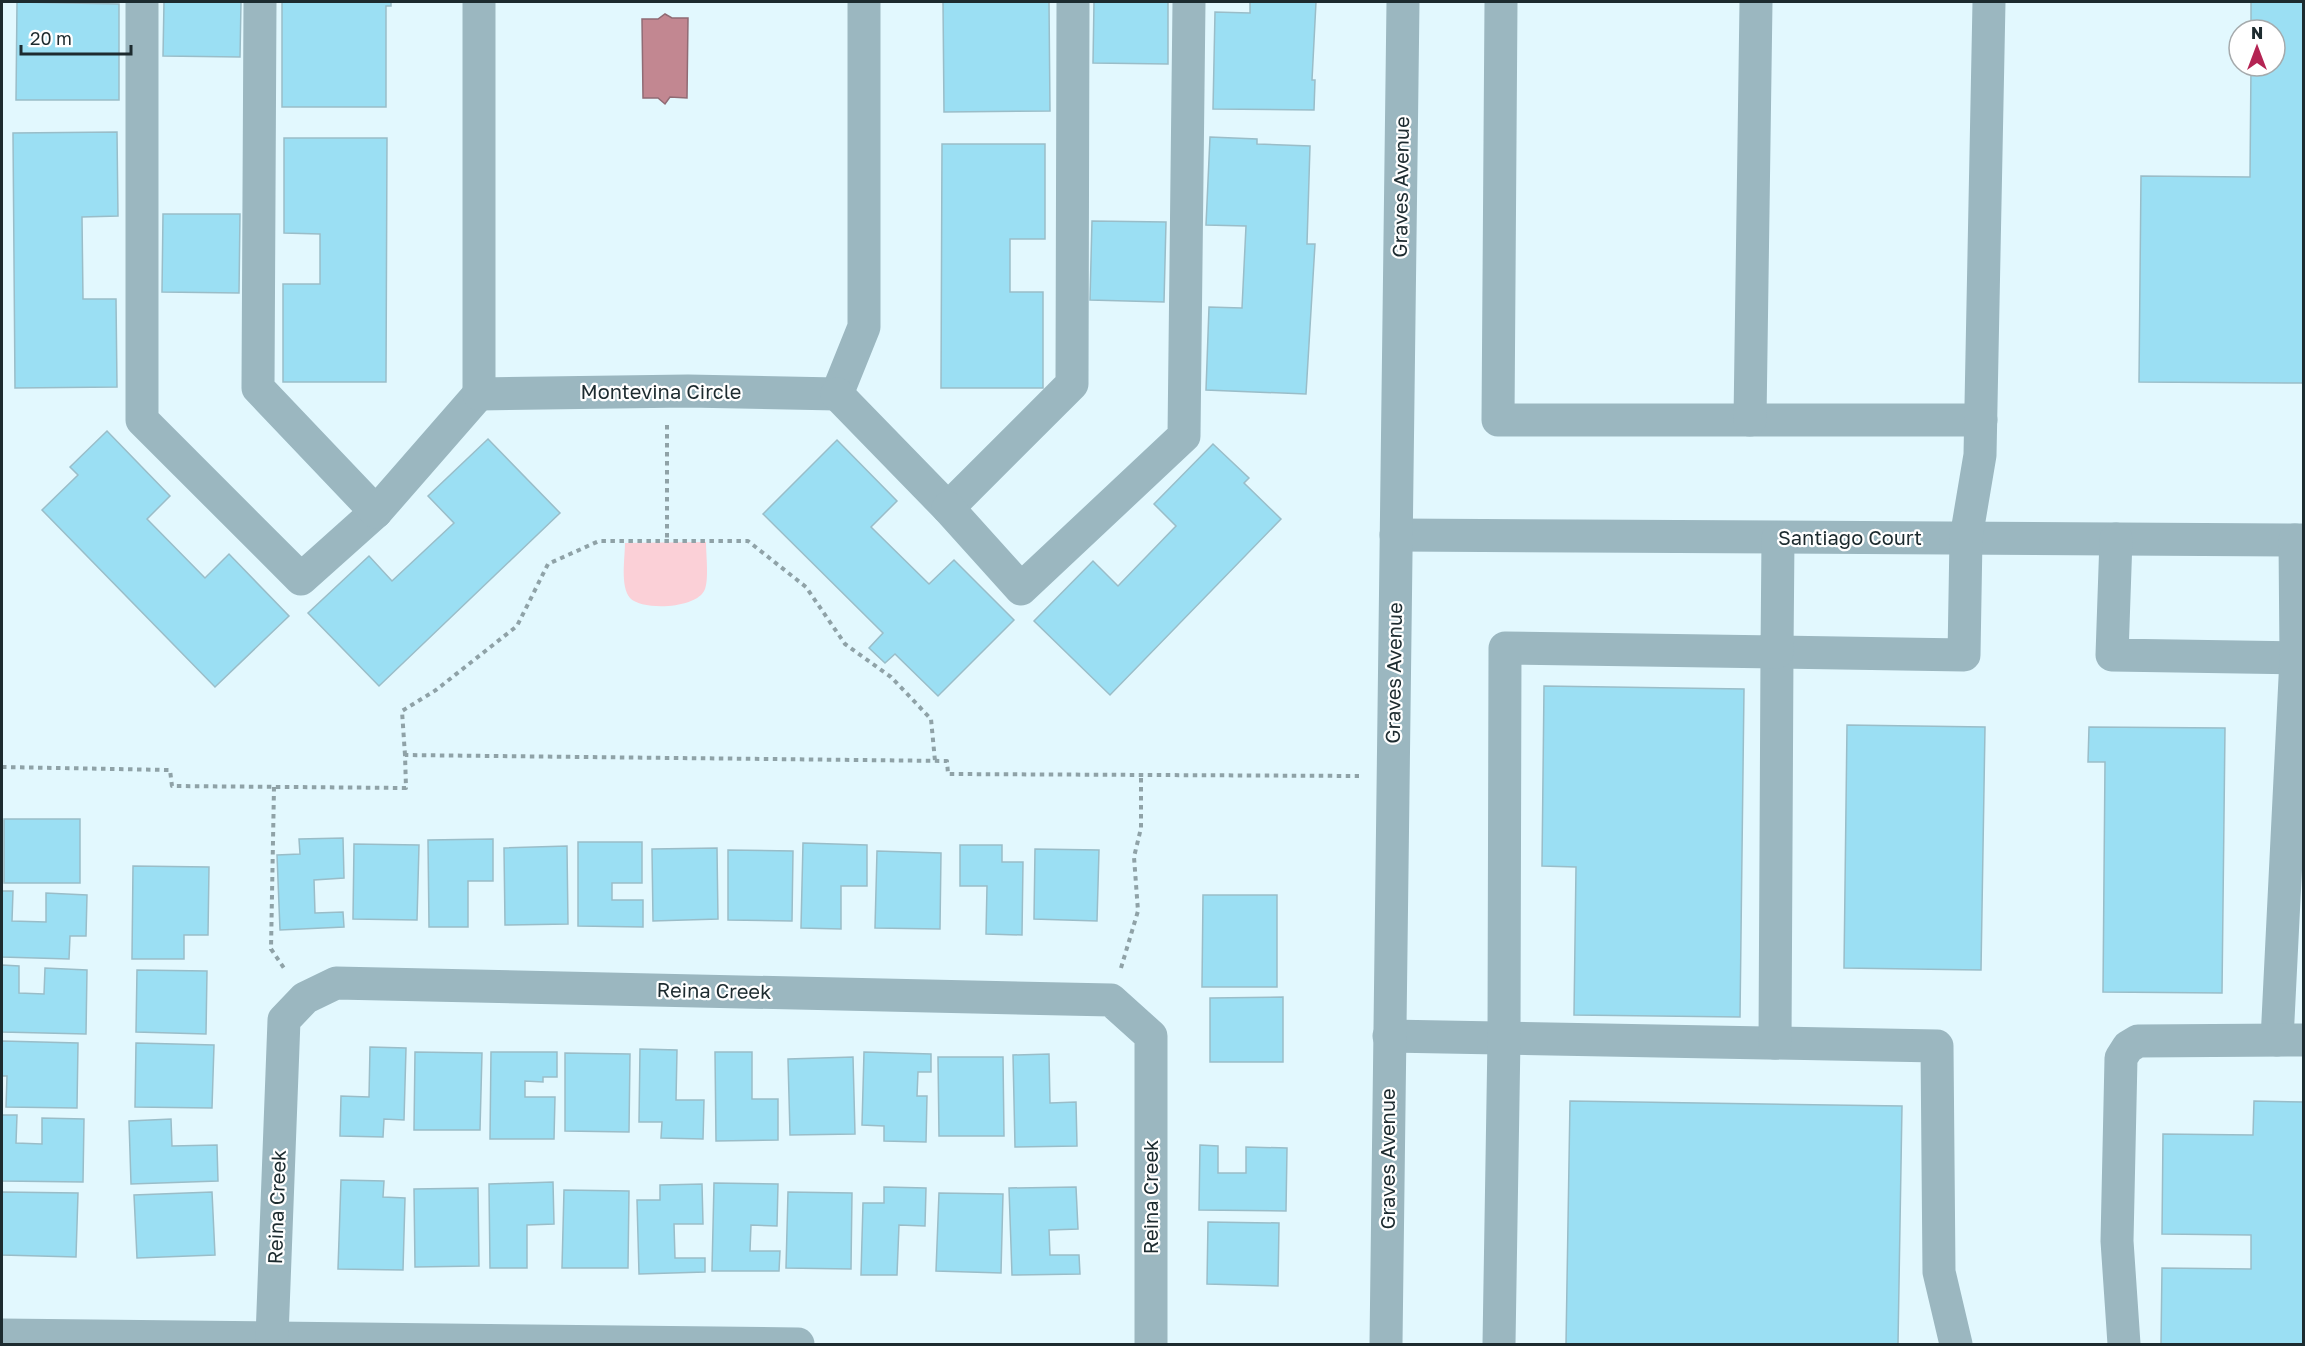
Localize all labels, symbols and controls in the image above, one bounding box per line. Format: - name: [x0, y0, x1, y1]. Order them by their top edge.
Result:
- scale bar: [21, 18, 130, 56]
- north arrow: [2227, 18, 2287, 78]
- text: N: [2251, 23, 2263, 43]
- text: 20 m: [30, 27, 72, 49]
- street label: Graves Avenue: [1387, 116, 1413, 258]
- street label: Montevina Circle: [581, 379, 741, 403]
- street label: Santiago Court: [1778, 525, 1922, 549]
- street label: Graves Avenue: [1380, 602, 1406, 744]
- street label: Reina Creek: [656, 977, 772, 1003]
- street label: Graves Avenue: [1375, 1088, 1399, 1230]
- street label: Reina Creek: [1138, 1140, 1162, 1254]
- street label: Reina Creek: [262, 1149, 290, 1265]

